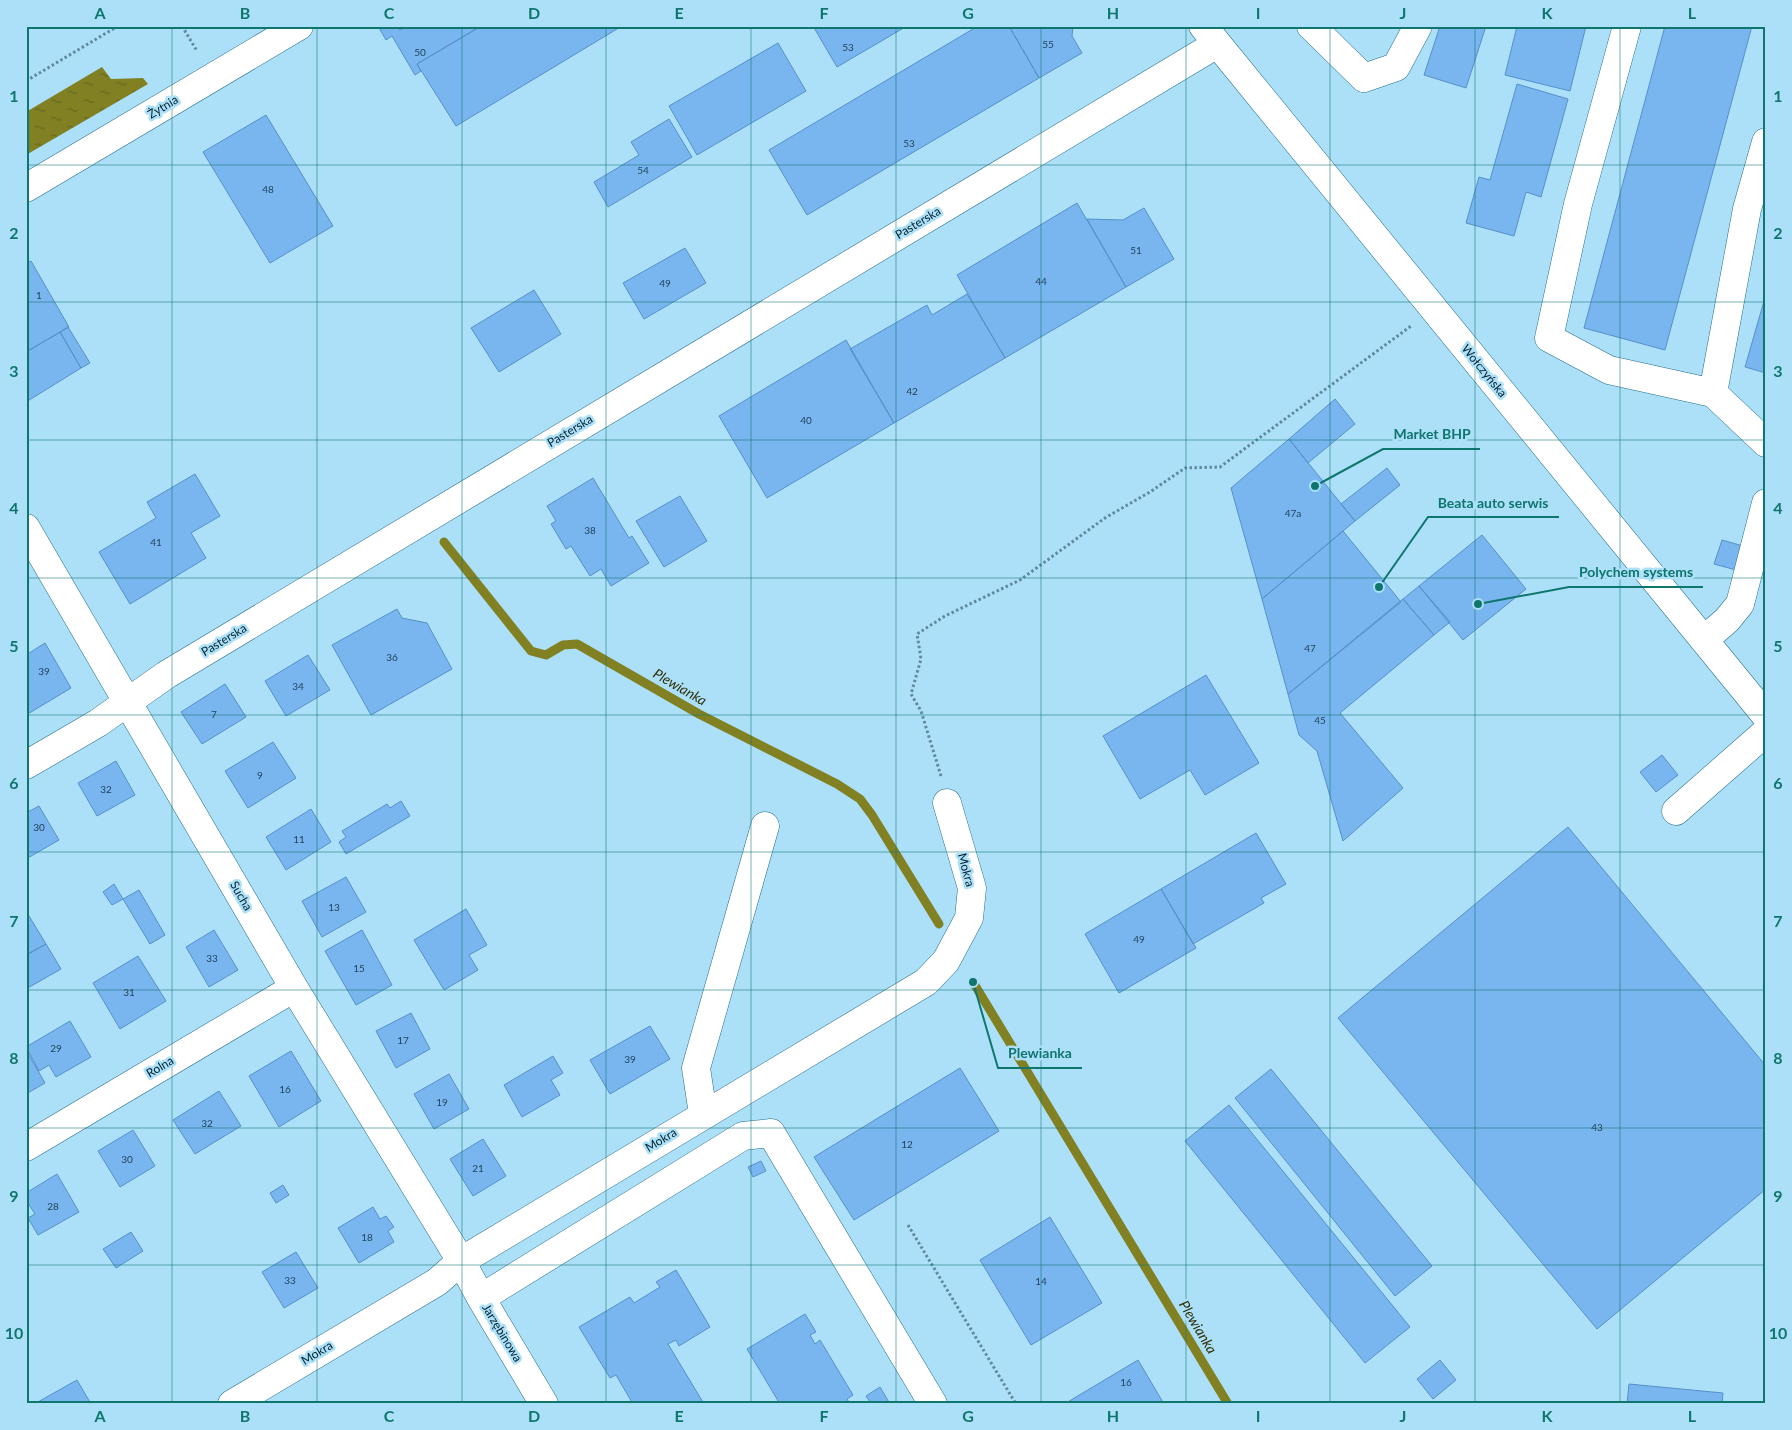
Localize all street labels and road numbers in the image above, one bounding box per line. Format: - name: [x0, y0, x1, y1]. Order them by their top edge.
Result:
- street label: Żytnia: [145, 92, 181, 121]
- street label: Pasterska: [892, 203, 943, 242]
- street label: Wołczyńska: [1459, 341, 1510, 400]
- street label: Pasterska: [544, 411, 595, 450]
- street label: Pasterska: [198, 620, 249, 659]
- street label: Mokra: [955, 851, 978, 888]
- street label: Sucha: [227, 878, 256, 913]
- street label: Rolna: [143, 1053, 176, 1081]
- street label: Mokra: [642, 1124, 679, 1155]
- street label: Jarzębinowa: [479, 1301, 526, 1365]
- street label: Mokra: [298, 1337, 335, 1368]

